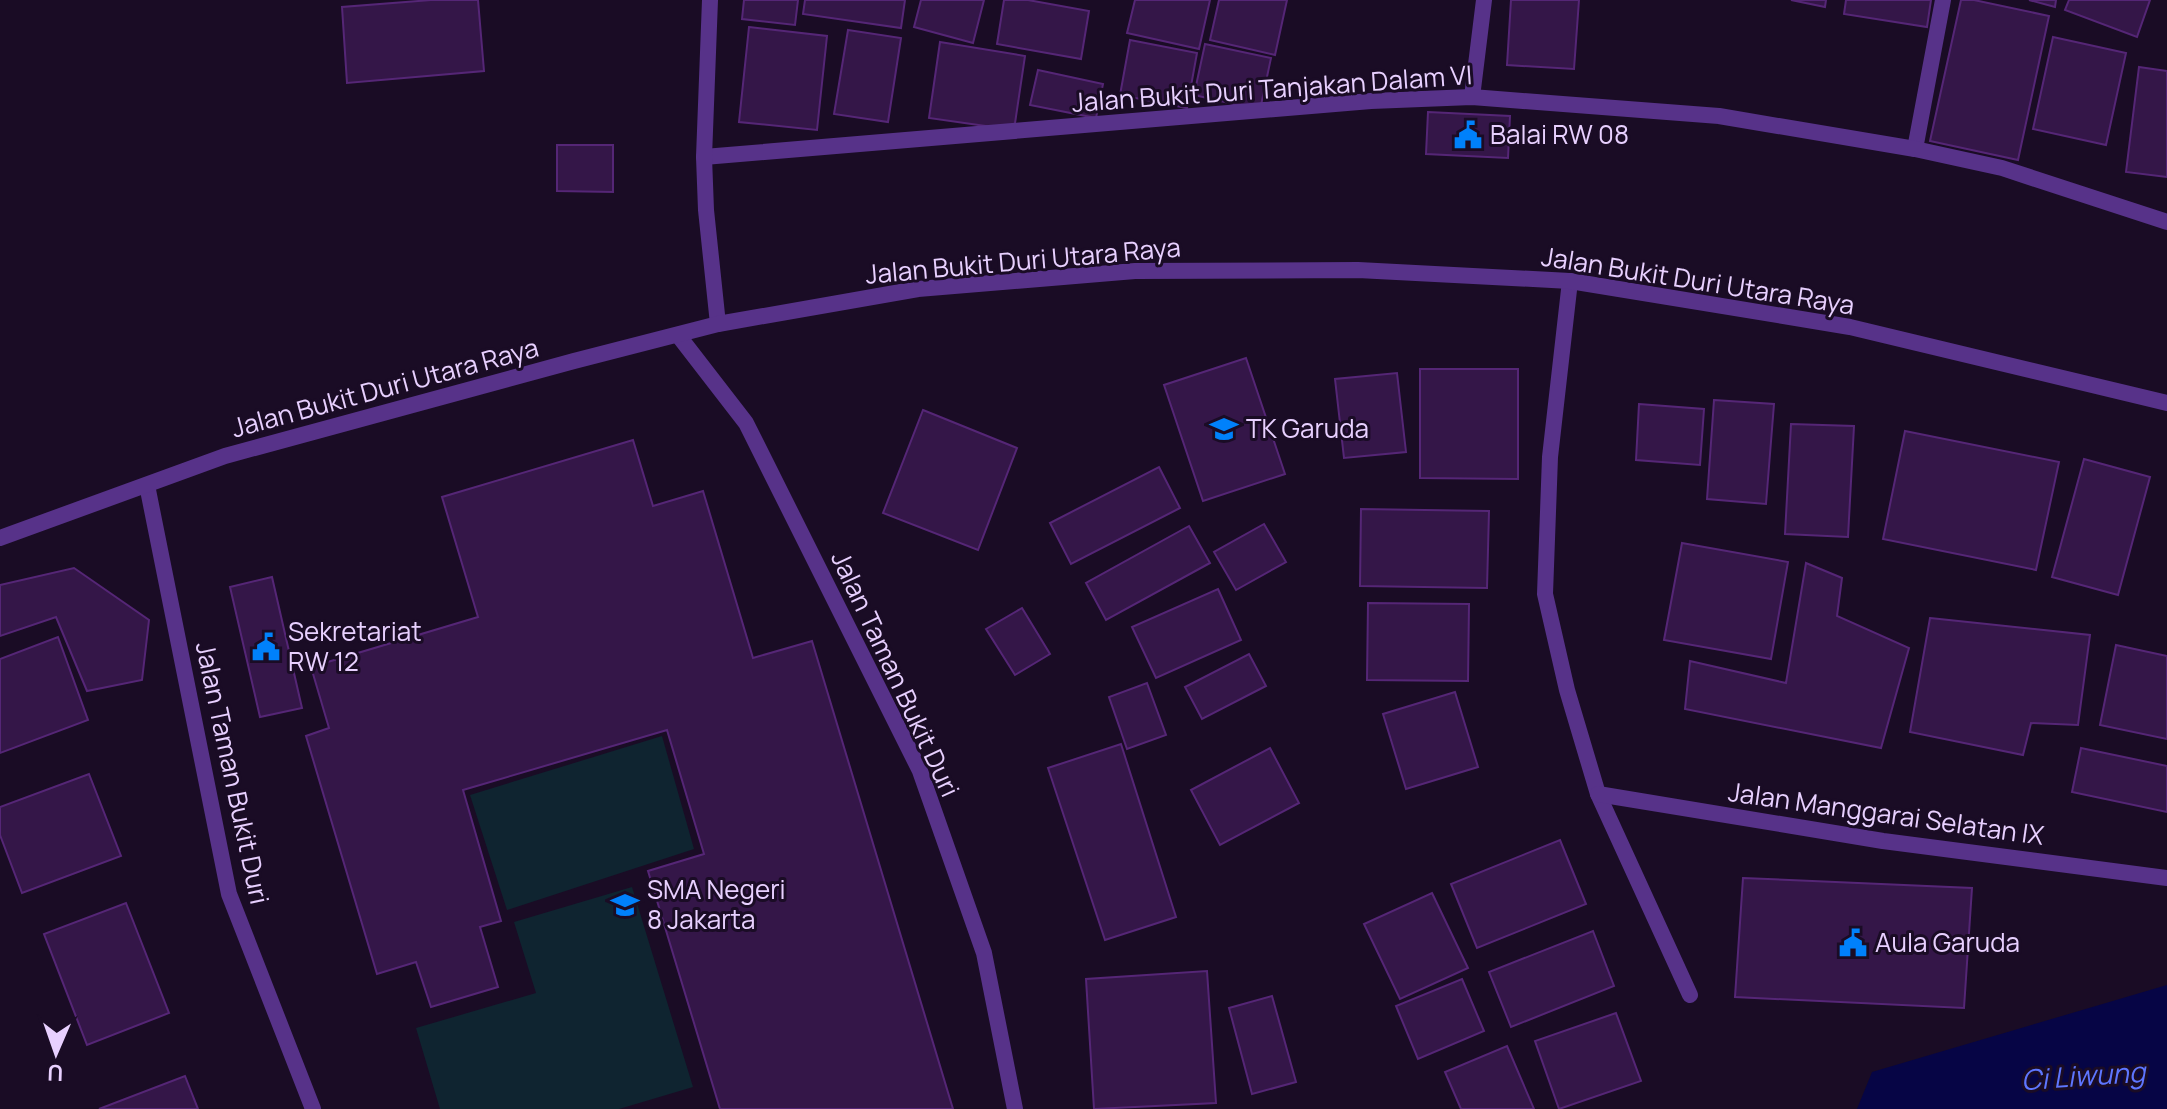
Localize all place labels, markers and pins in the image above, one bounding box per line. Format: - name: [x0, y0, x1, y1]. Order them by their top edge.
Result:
- place label: Balai RW 08: [1490, 116, 1629, 152]
- public building icon: Balai RW 08: [1453, 120, 1483, 150]
- place label: TK Garuda: [1246, 410, 1369, 446]
- school or university icon: TK Garuda: [1209, 414, 1239, 444]
- place label: Sekretariat RW 12: [288, 613, 422, 679]
- public building icon: Sekretariat RW 12: [251, 632, 281, 662]
- place label: SMA Negeri 8 Jakarta: [647, 871, 786, 937]
- school or university icon: SMA Negeri 8 Jakarta: [610, 890, 640, 920]
- place label: Aula Garuda: [1875, 924, 2020, 960]
- public building icon: Aula Garuda: [1838, 928, 1868, 958]

